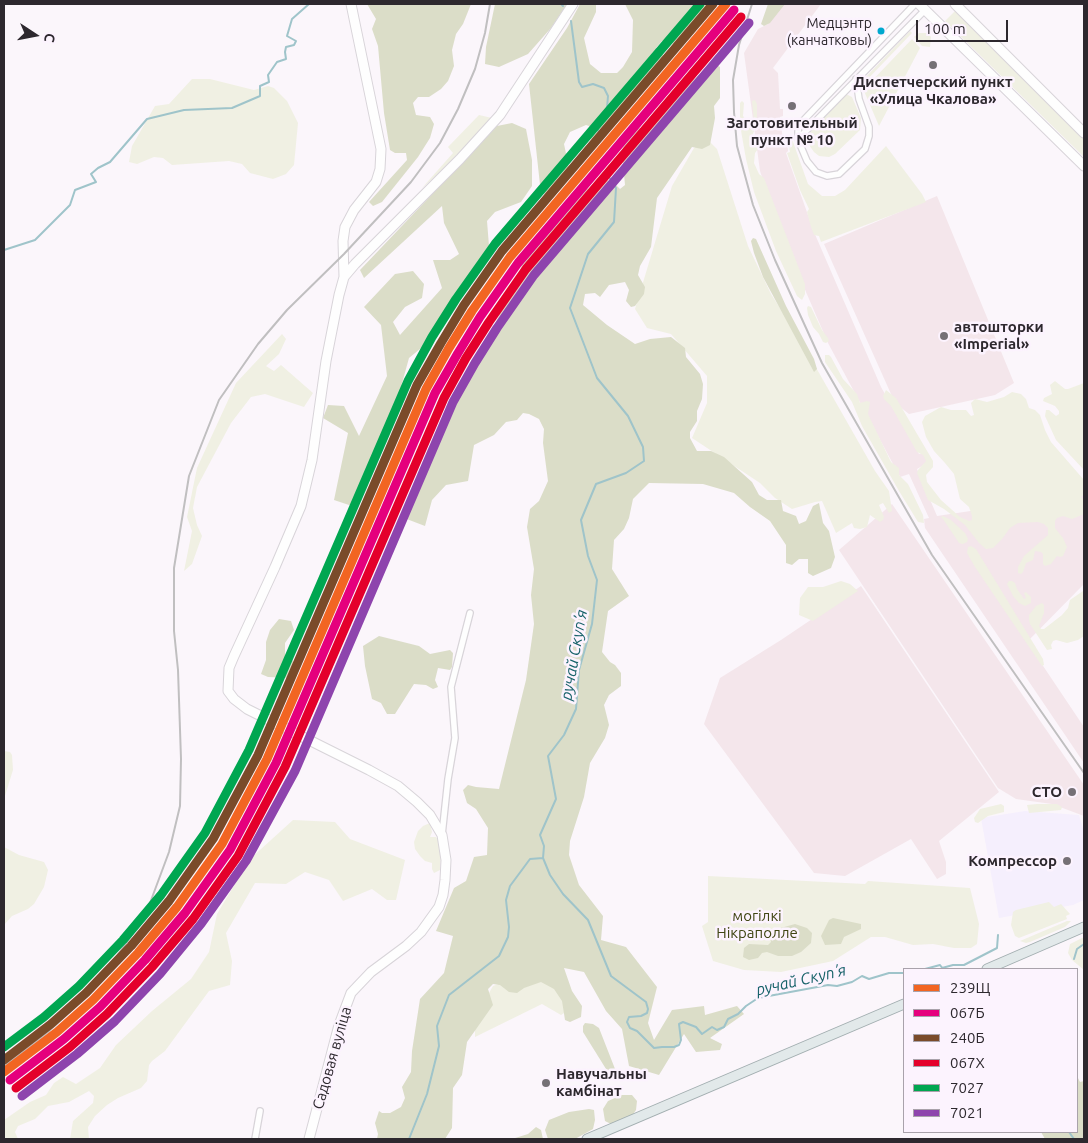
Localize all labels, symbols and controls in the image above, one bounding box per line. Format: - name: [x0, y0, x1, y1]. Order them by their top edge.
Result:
- north arrow: [10, 10, 60, 60]
- scale bar: [918, 10, 1010, 42]
- place label: Медцэнтр (канчатковы): [787, 15, 872, 48]
- text: 100 m: [924, 20, 966, 37]
- marker: Медцэнтр (канчатковы): [876, 26, 886, 36]
- text: С: [41, 32, 58, 44]
- marker: Диспетчерский пункт «Улица Чкалова»: [927, 59, 939, 71]
- place label: Диспетчерский пункт «Улица Чкалова»: [853, 73, 1013, 108]
- marker: Заготовительный пункт № 10: [786, 100, 798, 112]
- place label: Заготовительный пункт № 10: [726, 114, 858, 149]
- place label: автошторки «Imperial»: [954, 318, 1044, 353]
- marker: автошторки «Imperial»: [938, 330, 950, 342]
- water label: ручай Скупʼя: [557, 608, 591, 702]
- place label: СТО: [1032, 783, 1062, 801]
- marker: СТО: [1066, 786, 1078, 798]
- place label: Компрессор: [968, 852, 1057, 870]
- marker: Компрессор: [1061, 855, 1073, 867]
- park label: могілкі Нікраполле: [716, 907, 798, 942]
- water label: ручай Скупʼя: [754, 960, 848, 1000]
- legend: [903, 968, 1078, 1133]
- text: 239Щ: [950, 979, 990, 996]
- text: 067Б: [950, 1004, 985, 1021]
- street label: Садовая вуліца: [309, 1005, 355, 1111]
- text: 240Б: [950, 1029, 985, 1046]
- text: 067Х: [950, 1054, 985, 1071]
- place label: Навучальны камбінат: [556, 1065, 647, 1100]
- marker: Навучальны камбінат: [540, 1077, 552, 1089]
- text: 7027: [950, 1079, 984, 1096]
- text: 7021: [950, 1104, 984, 1121]

